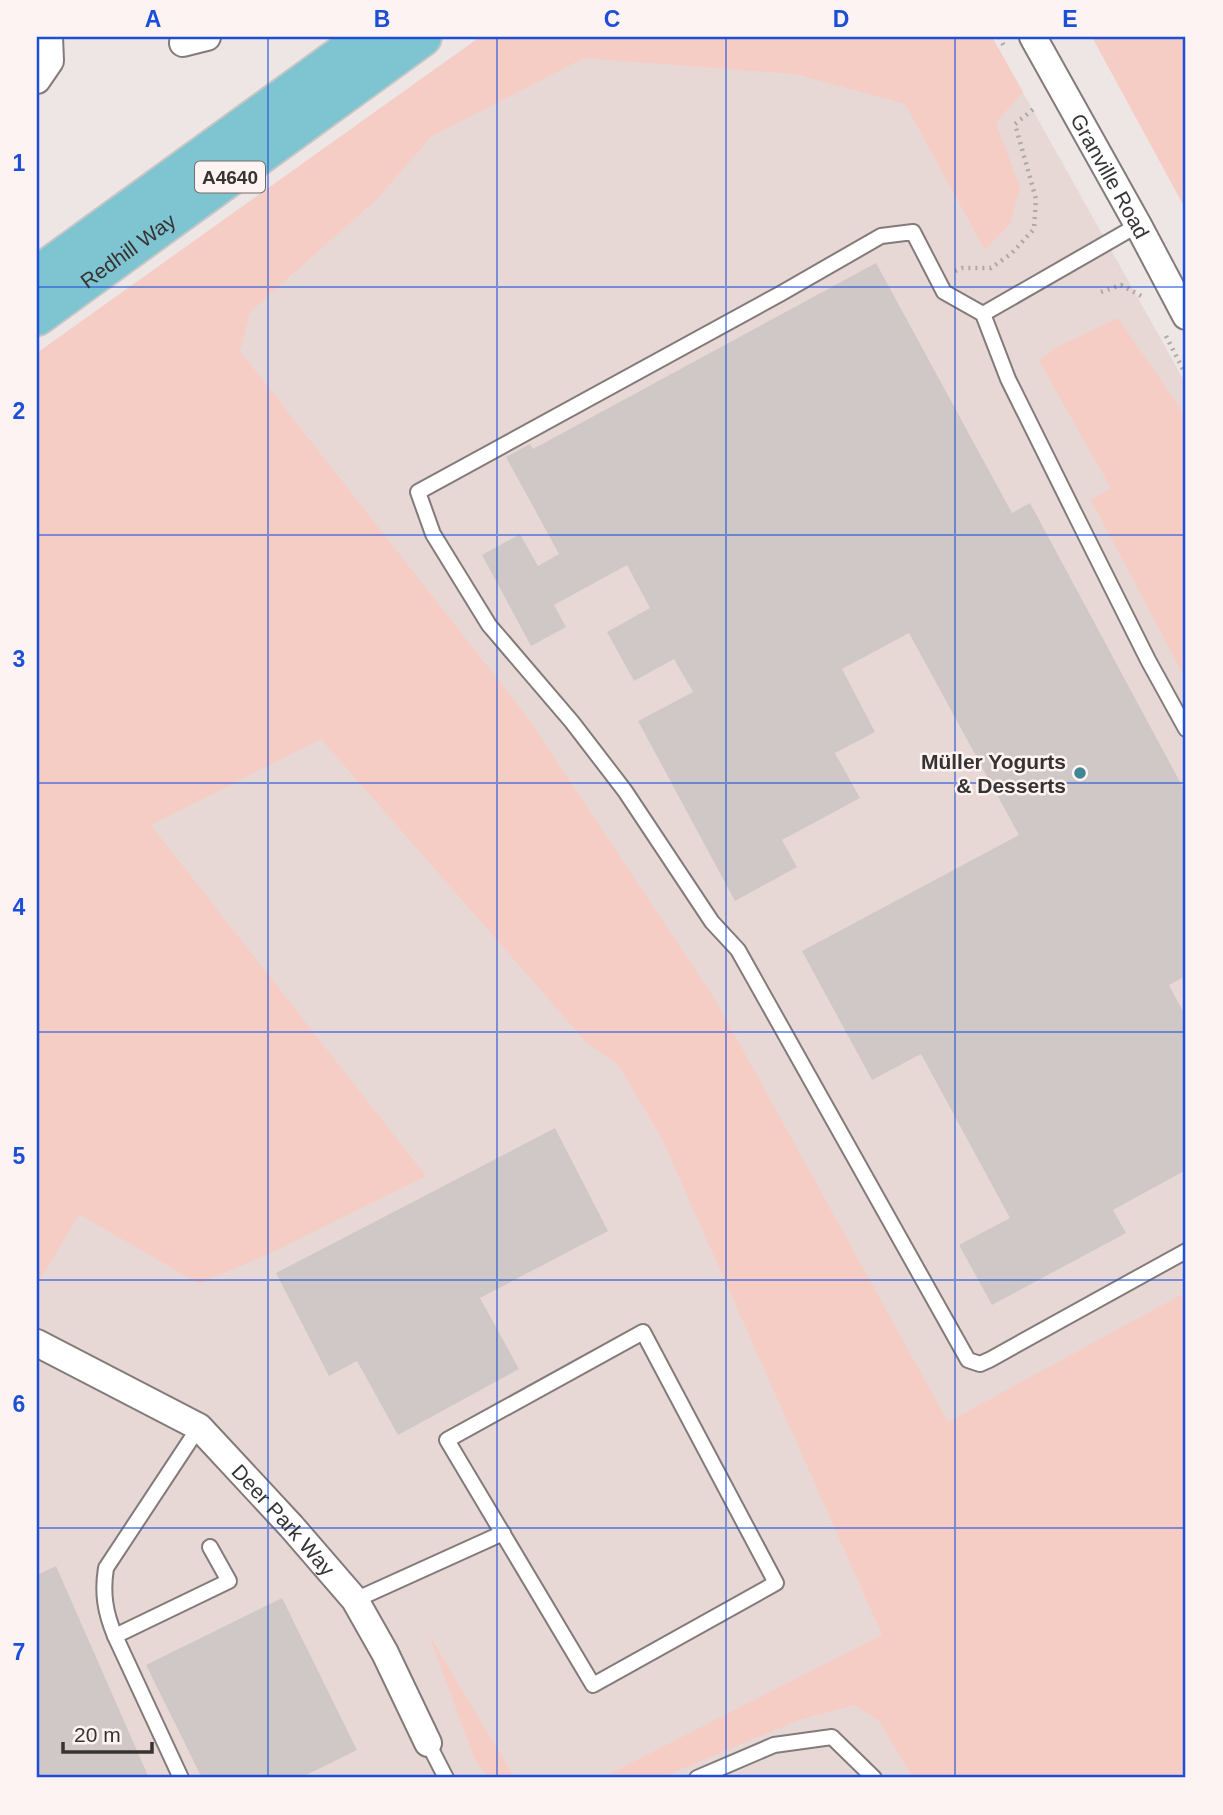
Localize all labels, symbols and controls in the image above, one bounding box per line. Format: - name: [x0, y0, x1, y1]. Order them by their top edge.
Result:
- text: A: [145, 6, 161, 32]
- text: B: [374, 6, 390, 32]
- text: C: [604, 6, 620, 32]
- text: D: [833, 6, 849, 32]
- text: E: [1062, 6, 1078, 32]
- street label: Granville Road: [1067, 110, 1154, 242]
- text: 1: [13, 150, 26, 176]
- road number: A4640: [195, 162, 265, 192]
- street label: Redhill Way: [76, 208, 180, 292]
- text: 2: [13, 398, 25, 424]
- text: 3: [13, 646, 25, 672]
- place label: Müller Yogurts & Desserts: [921, 750, 1066, 797]
- marker: Müller Yogurts & Desserts: [1072, 765, 1088, 781]
- text: 4: [13, 894, 26, 920]
- text: 5: [13, 1143, 26, 1169]
- text: 6: [13, 1391, 25, 1417]
- street label: Deer Park Way: [228, 1459, 340, 1580]
- text: 7: [13, 1639, 25, 1665]
- scale bar: [63, 1710, 152, 1754]
- text: 20 m: [74, 1723, 121, 1746]

